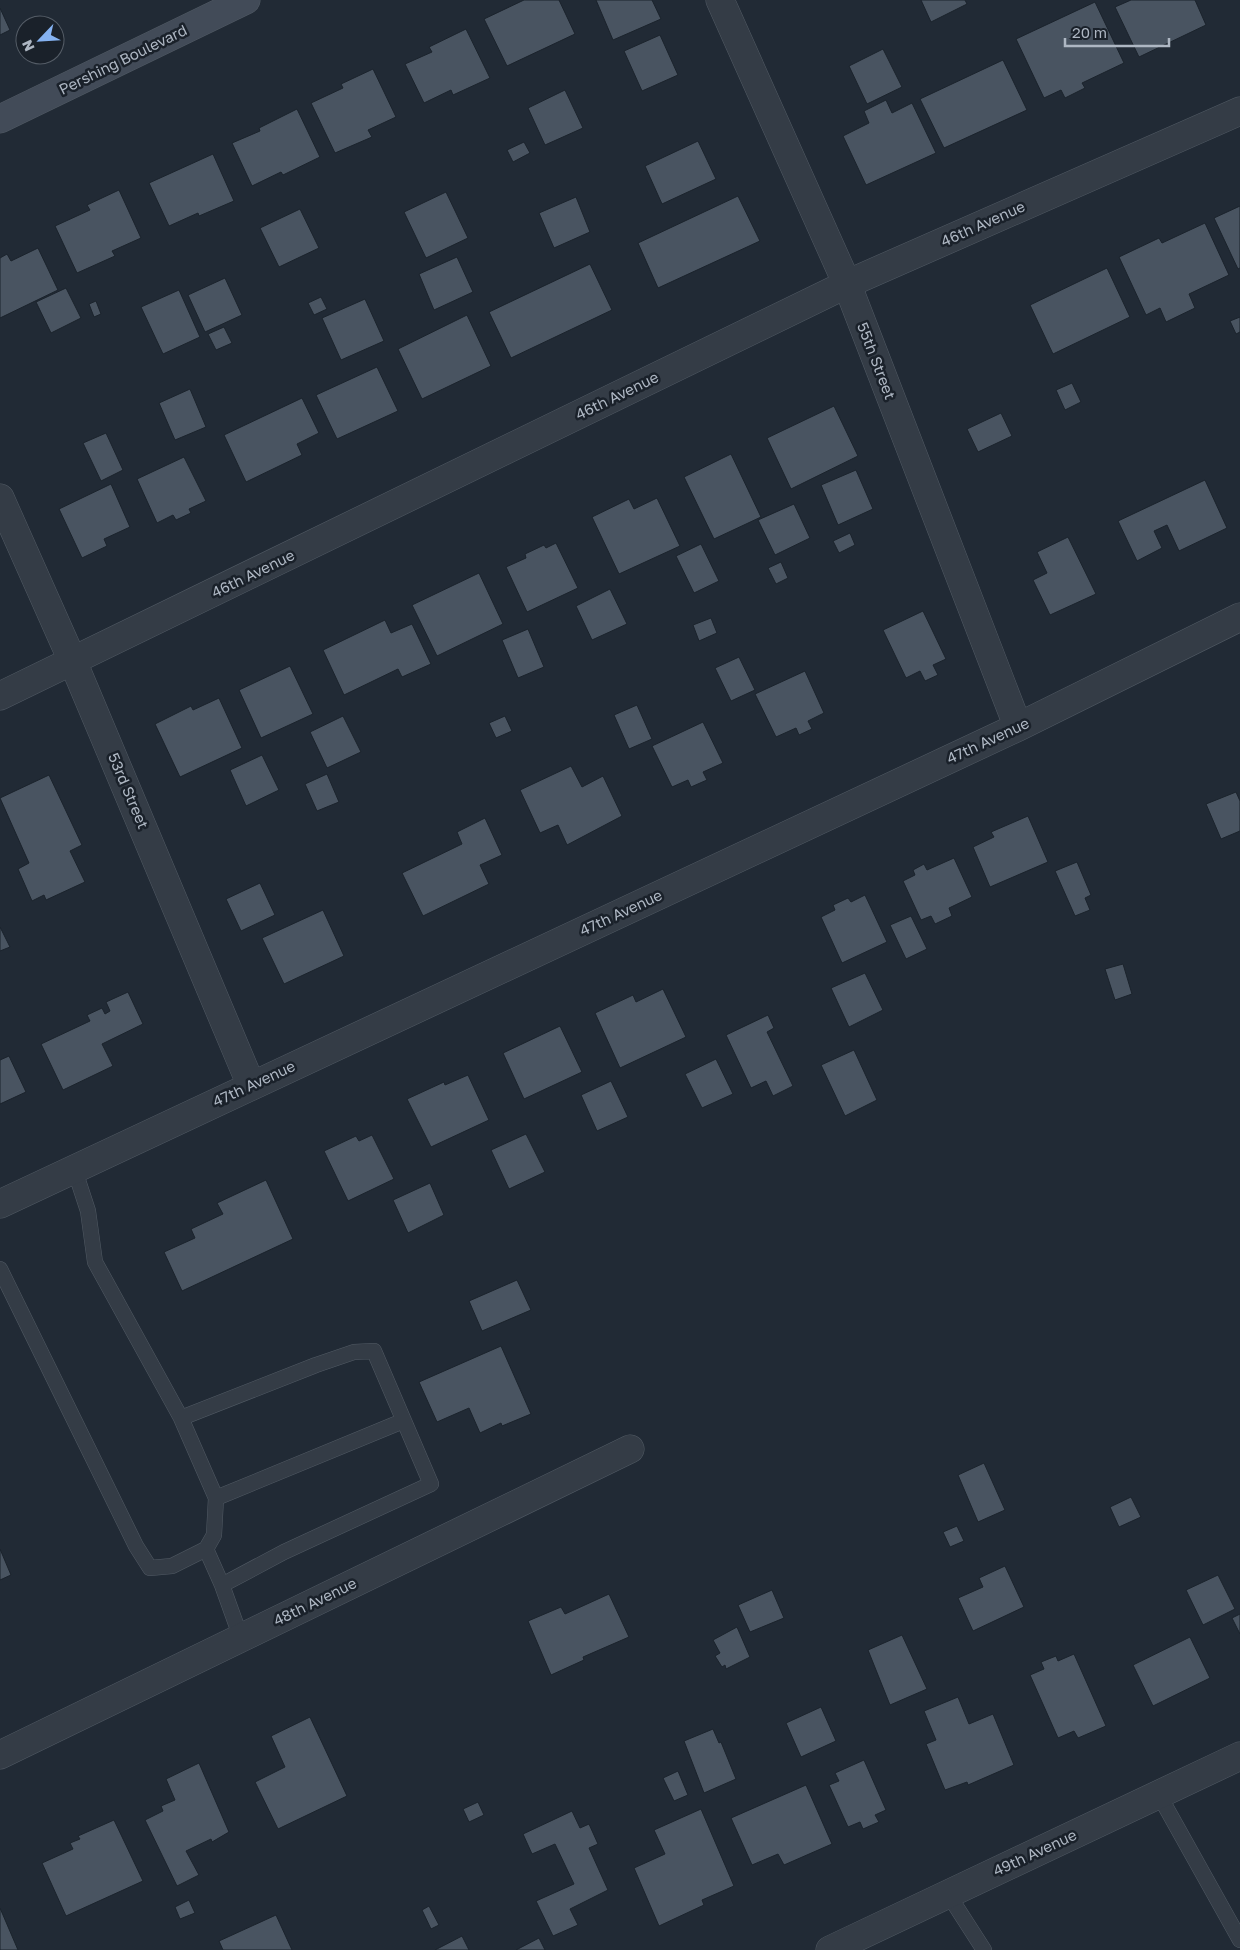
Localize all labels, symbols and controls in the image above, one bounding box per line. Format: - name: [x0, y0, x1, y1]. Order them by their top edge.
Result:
- north arrow: [15, 15, 65, 65]
- scale bar: [1065, 15, 1169, 47]
- street label: Pershing Boulevard: [56, 20, 189, 98]
- text: 20 m: [1072, 23, 1107, 41]
- text: N: [18, 37, 38, 54]
- street label: 46th Avenue: [938, 196, 1028, 250]
- street label: 55th Street: [854, 320, 900, 402]
- street label: 46th Avenue: [572, 367, 661, 423]
- street label: 46th Avenue: [208, 545, 297, 601]
- street label: 47th Avenue: [943, 713, 1032, 767]
- street label: 53rd Street: [105, 750, 153, 831]
- street label: 47th Avenue: [576, 885, 665, 939]
- street label: 47th Avenue: [209, 1056, 298, 1110]
- street label: 48th Avenue: [270, 1573, 359, 1629]
- street label: 49th Avenue: [990, 1825, 1080, 1879]

